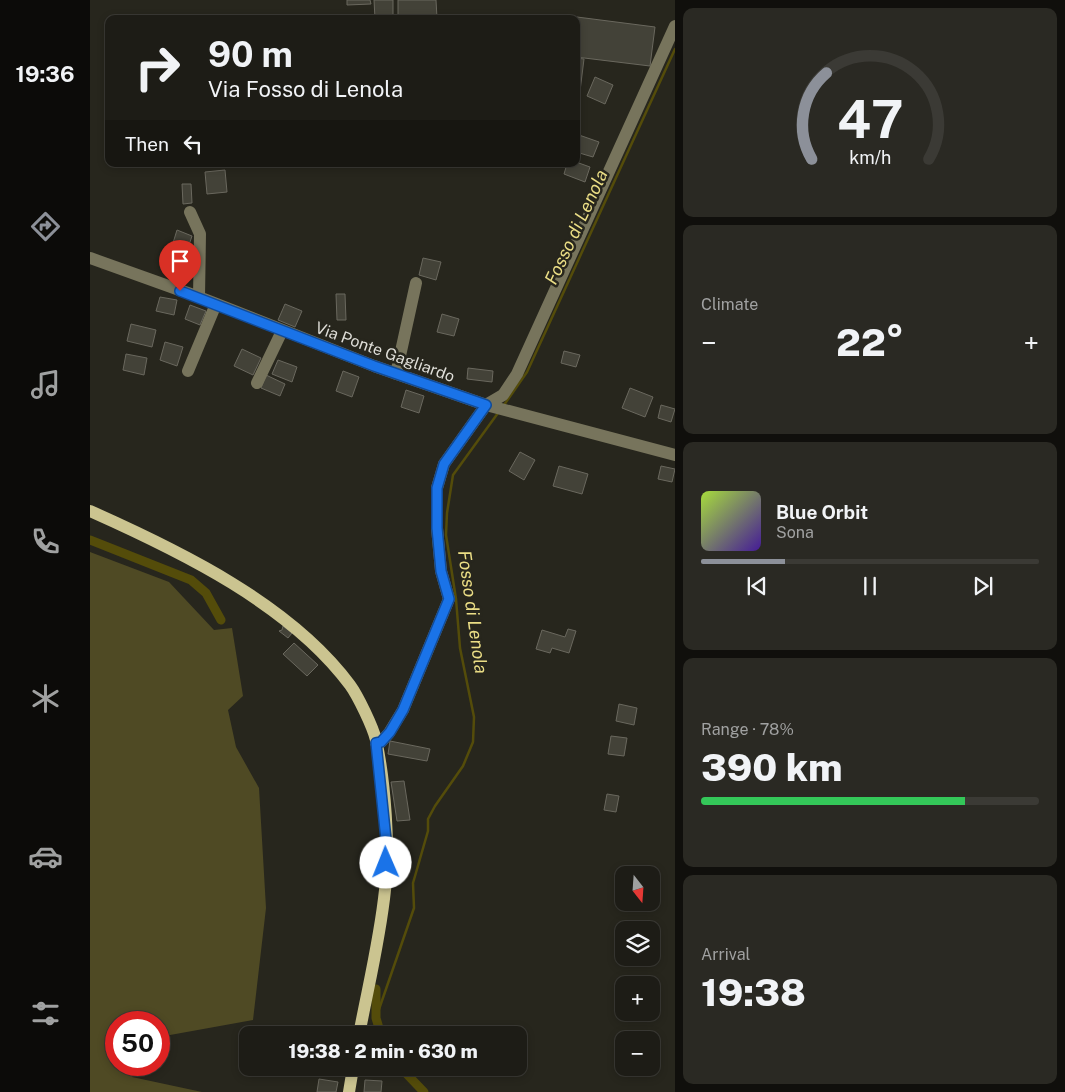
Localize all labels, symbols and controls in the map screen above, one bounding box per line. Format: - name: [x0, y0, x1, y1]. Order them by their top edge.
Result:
- text: 90 m: [208, 34, 293, 75]
- icon: right: [125, 35, 190, 100]
- text: 19:36: [16, 61, 74, 87]
- text: Via Fosso di Lenola: [208, 76, 403, 102]
- text: 47: [837, 89, 903, 150]
- icon: left: [179, 130, 207, 158]
- text: Then: [125, 133, 169, 155]
- text: km/h: [849, 147, 891, 168]
- water label: Fosso di Lenola: [540, 166, 612, 288]
- icon: directions: [28, 209, 63, 244]
- pin: [159, 240, 201, 291]
- icon: arrive: [166, 247, 194, 275]
- text: Climate: [701, 295, 758, 314]
- street label: Via Ponte Gagliardo: [313, 318, 457, 386]
- text: 22°: [836, 320, 904, 365]
- text: −: [701, 326, 717, 359]
- text: +: [1023, 326, 1039, 359]
- icon: music: [28, 367, 63, 402]
- text: Blue Orbit: [776, 501, 868, 523]
- text: Sona: [776, 523, 814, 542]
- icon: phone: [28, 524, 63, 559]
- water label: Fosso di Lenola: [454, 549, 492, 675]
- icon: previous: [743, 572, 771, 600]
- icon: pause: [856, 572, 884, 600]
- icon: next: [969, 572, 997, 600]
- icon: climate: [28, 681, 63, 716]
- text: Range · 78%: [701, 720, 794, 739]
- text: 390 km: [701, 745, 843, 790]
- position arrow: [359, 836, 411, 888]
- icon: car: [28, 839, 63, 874]
- north arrow: [615, 866, 660, 911]
- map controls: [615, 866, 660, 1076]
- button: layers: [615, 921, 660, 966]
- text: Arrival: [701, 945, 750, 964]
- text: 19:38: [701, 970, 806, 1015]
- button: +: [615, 976, 660, 1021]
- icon: filters: [28, 996, 63, 1031]
- speed limit sign: 50: [105, 1011, 170, 1076]
- button: −: [615, 1031, 660, 1076]
- text: 19:38 · 2 min · 630 m: [288, 1040, 478, 1062]

